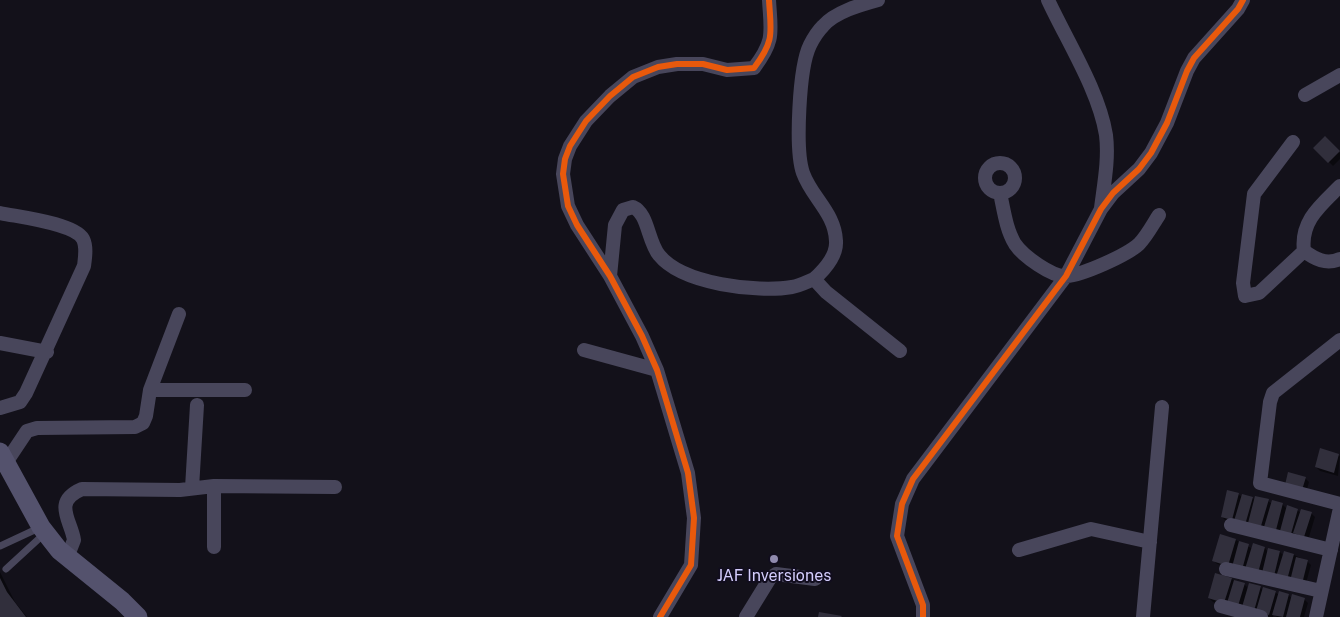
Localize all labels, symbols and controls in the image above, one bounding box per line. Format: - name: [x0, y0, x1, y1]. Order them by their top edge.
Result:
- marker: JAF Inversiones: [768, 553, 780, 565]
- place label: JAF Inversiones: [717, 566, 831, 586]

